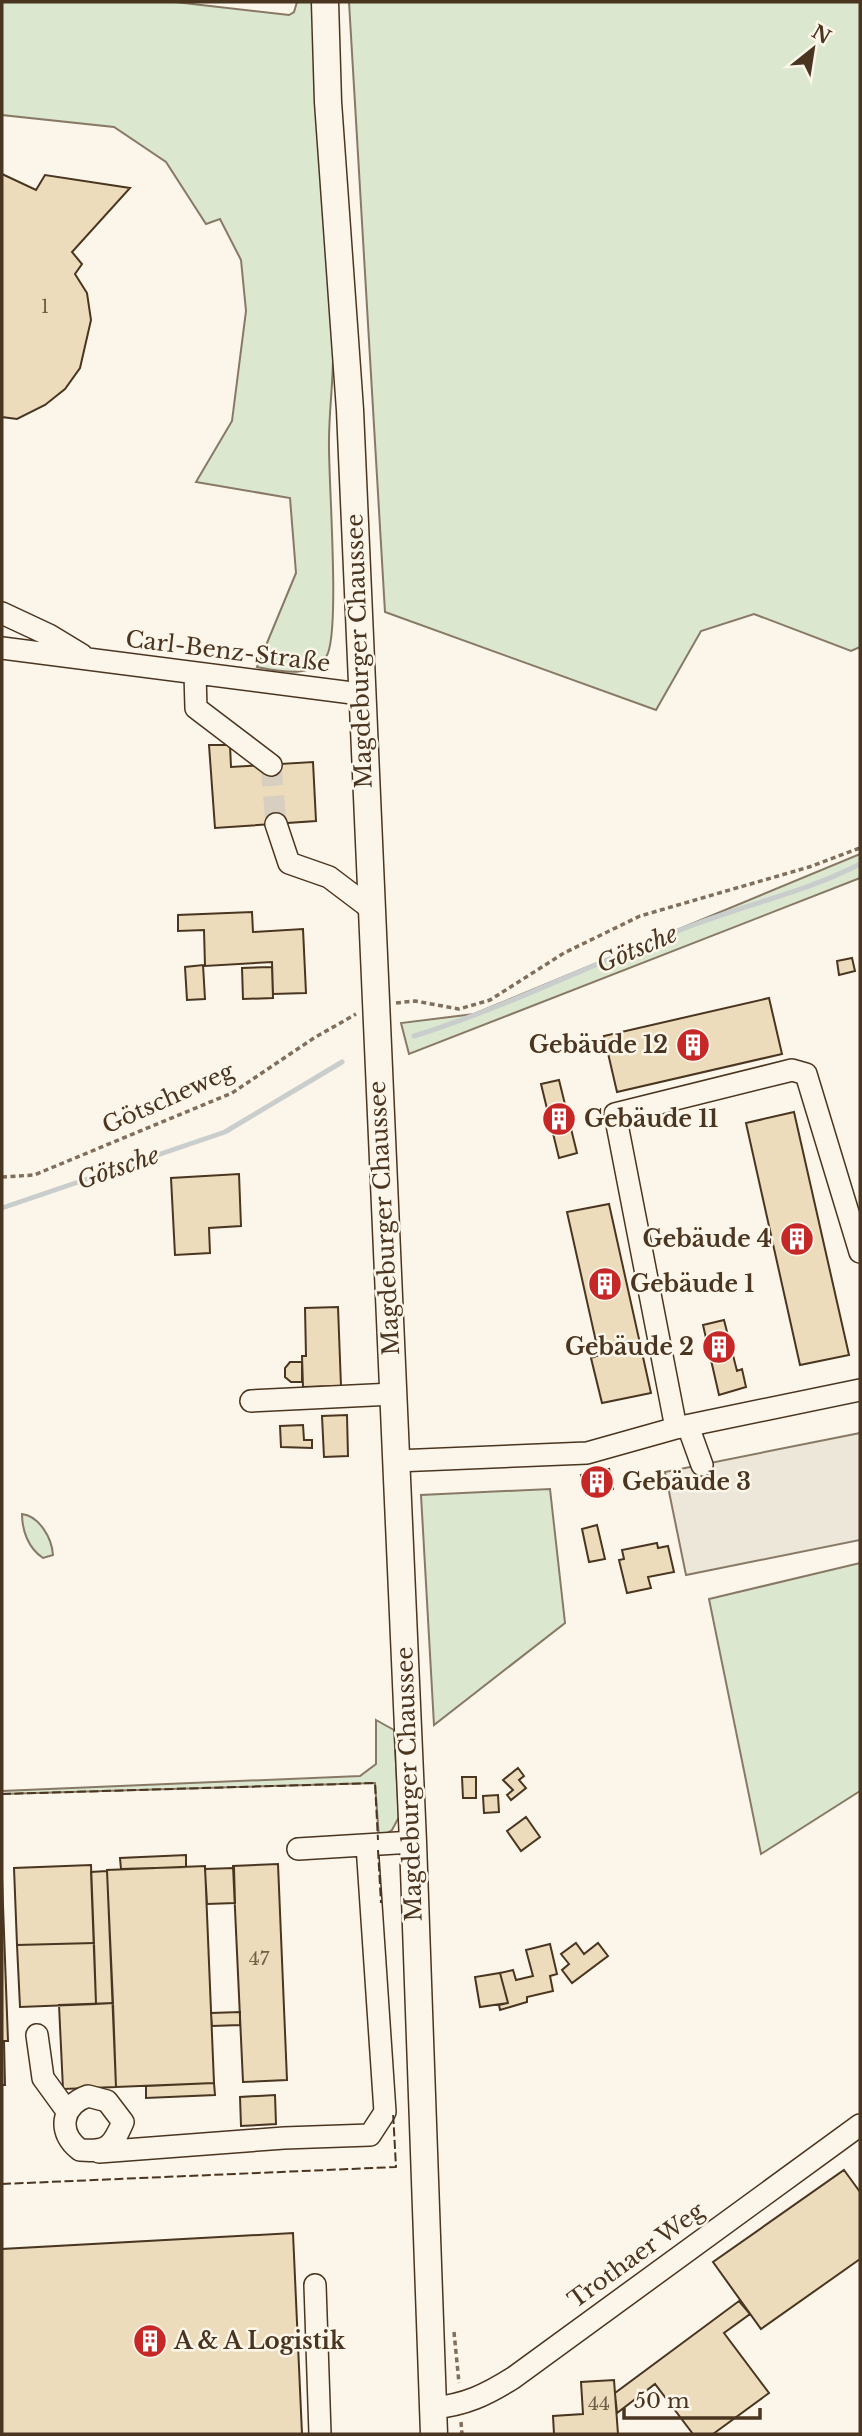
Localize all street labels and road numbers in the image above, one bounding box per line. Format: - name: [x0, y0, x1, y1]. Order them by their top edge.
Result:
- street label: Magdeburger Chaussee: [340, 513, 378, 789]
- street label: Carl-Benz-Straße: [124, 625, 332, 677]
- street label: Götscheweg: [98, 1056, 238, 1140]
- street label: Magdeburger Chaussee: [363, 1080, 405, 1356]
- street label: Magdeburger Chaussee: [390, 1646, 428, 1922]
- street label: Trothaer Weg: [563, 2196, 710, 2314]

